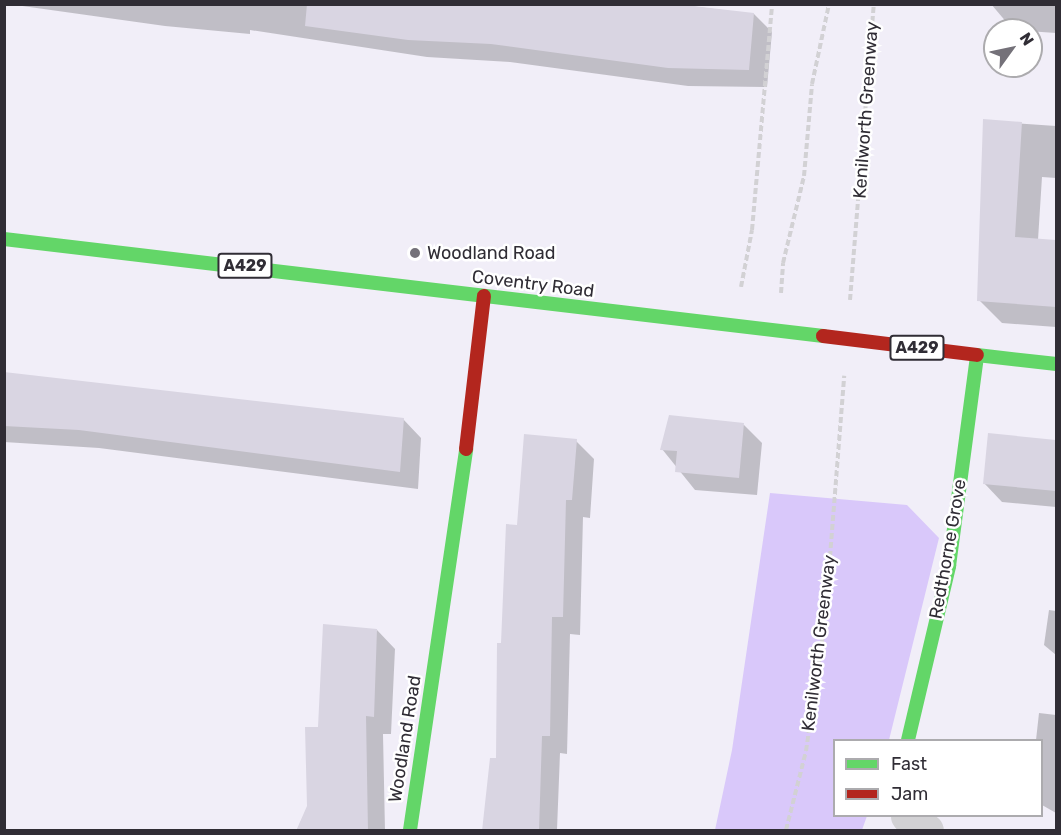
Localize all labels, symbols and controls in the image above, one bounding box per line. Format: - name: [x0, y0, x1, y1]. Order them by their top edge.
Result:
- north arrow: [983, 18, 1043, 78]
- street label: Kenilworth Greenway: [849, 21, 883, 199]
- text: N: [1016, 29, 1038, 49]
- place label: Woodland Road: [427, 242, 555, 264]
- marker: Woodland Road: [408, 246, 422, 260]
- road number: A429: [216, 253, 274, 279]
- street label: Coventry Road: [470, 266, 596, 302]
- road number: A429: [888, 335, 946, 361]
- street label: Redthorne Grove: [925, 477, 971, 621]
- street label: Kenilworth Greenway: [797, 554, 841, 732]
- street label: Woodland Road: [384, 674, 426, 804]
- legend: [833, 739, 1043, 817]
- text: Fast: [891, 753, 927, 775]
- text: Jam: [891, 783, 928, 805]

